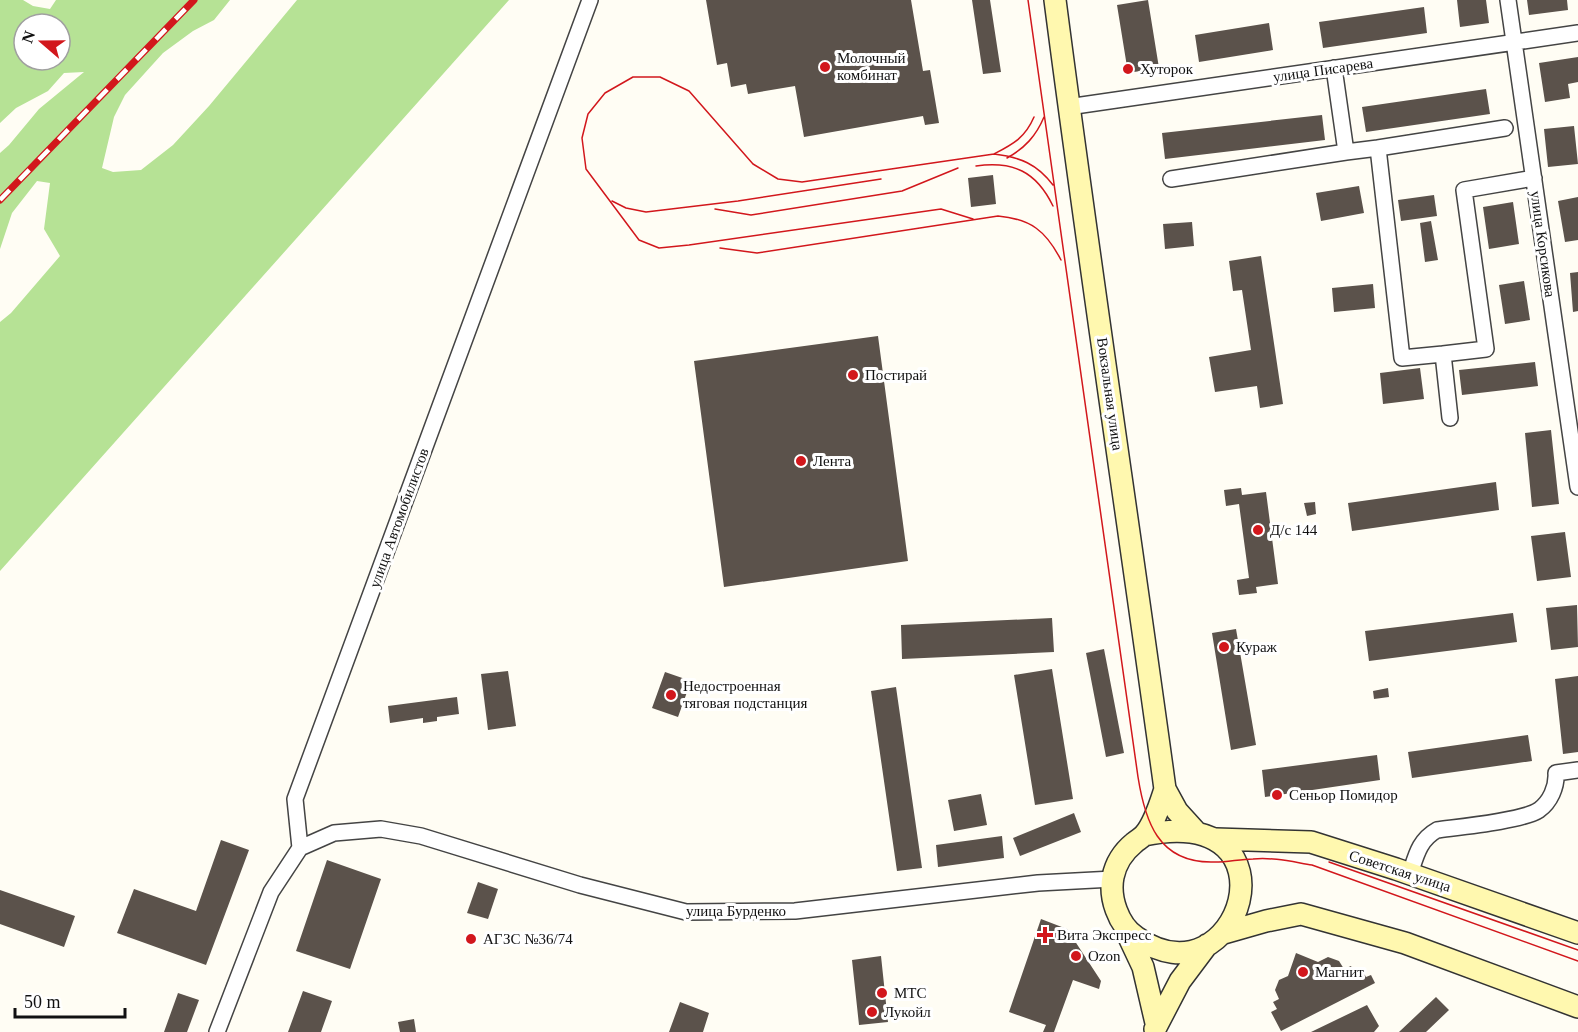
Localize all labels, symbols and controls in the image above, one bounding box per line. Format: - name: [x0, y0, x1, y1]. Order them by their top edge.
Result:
- north arrow: [12, 12, 72, 72]
- text: N: [18, 28, 38, 45]
- place label: Молочный комбинат: [837, 50, 906, 83]
- street label: улица Писарева: [1272, 55, 1374, 85]
- marker: Молочный комбинат: [818, 60, 832, 74]
- place label: Хуторок: [1140, 61, 1194, 77]
- marker: Хуторок: [1121, 62, 1135, 76]
- street label: улица Корсикова: [1528, 190, 1558, 299]
- street label: Вокзальная улица: [1094, 336, 1126, 452]
- place label: Постирай: [865, 367, 927, 383]
- marker: Постирай: [846, 368, 860, 382]
- street label: улица Автомобилистов: [366, 446, 432, 590]
- place label: Лента: [813, 453, 851, 469]
- marker: Лента: [794, 454, 808, 468]
- place label: Д/с 144: [1270, 522, 1318, 538]
- marker: Д/с 144: [1251, 523, 1265, 537]
- place label: Кураж: [1236, 639, 1278, 655]
- marker: Кураж: [1217, 640, 1231, 654]
- place label: Недостроенная тяговая подстанция: [683, 678, 808, 711]
- marker: Недостроенная тяговая подстанция: [664, 688, 678, 702]
- place label: Сеньор Помидор: [1289, 787, 1398, 803]
- marker: Сеньор Помидор: [1270, 788, 1284, 802]
- street label: Советская улица: [1347, 847, 1453, 895]
- street label: улица Бурденко: [686, 903, 786, 919]
- place label: Вита Экспресс: [1057, 927, 1152, 943]
- marker: Вита Экспресс: [1038, 928, 1052, 942]
- place label: АГЗС №36/74: [483, 931, 573, 947]
- marker: АГЗС №36/74: [464, 932, 478, 946]
- place label: Ozon: [1088, 948, 1121, 964]
- marker: Ozon: [1069, 949, 1083, 963]
- place label: Магнит: [1315, 964, 1364, 980]
- marker: Магнит: [1296, 965, 1310, 979]
- scale bar: [15, 981, 124, 1019]
- place label: МТС: [894, 985, 927, 1001]
- marker: МТС: [875, 986, 889, 1000]
- text: 50 m: [24, 992, 61, 1012]
- place label: Лукойл: [884, 1004, 931, 1020]
- marker: Лукойл: [865, 1005, 879, 1019]

